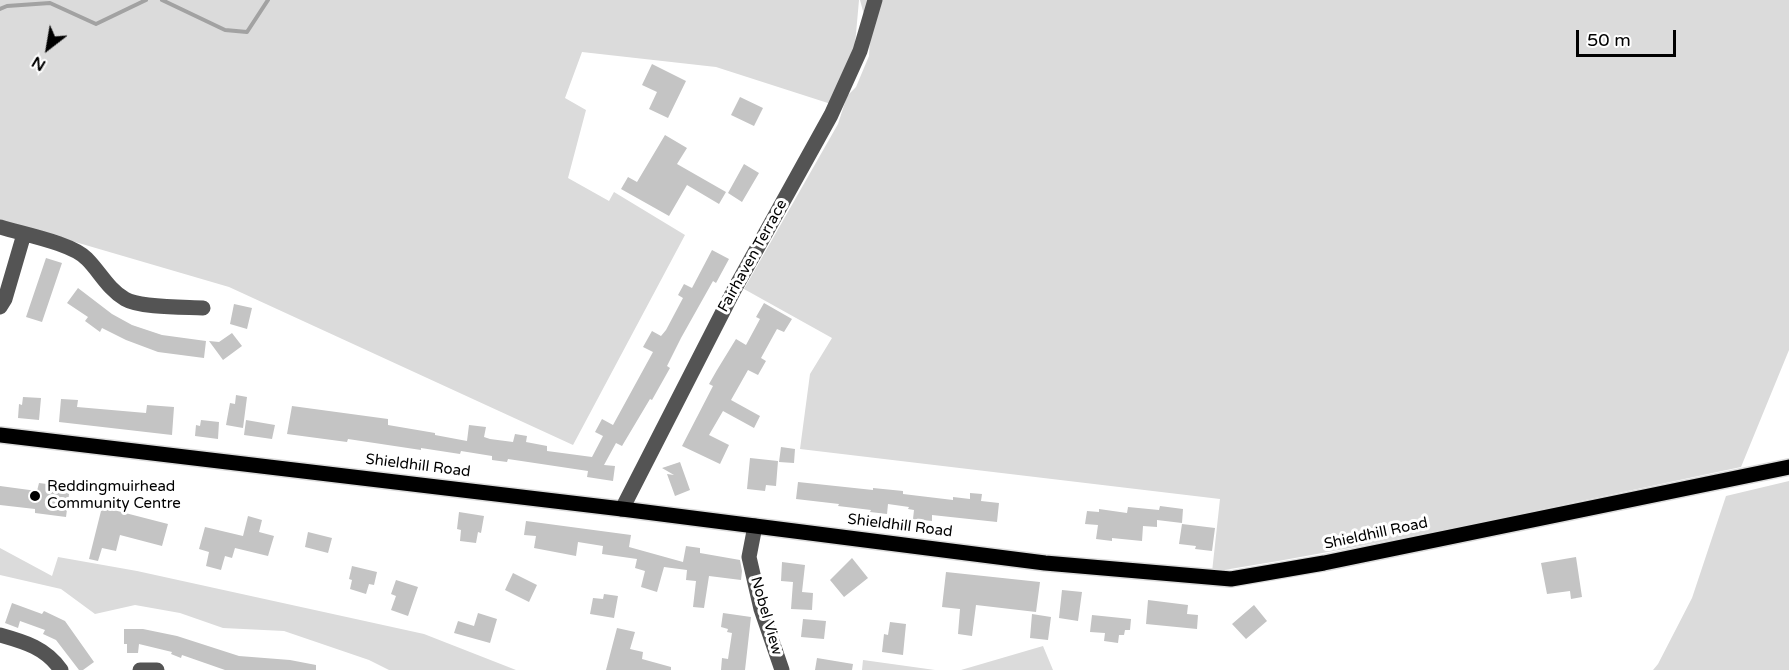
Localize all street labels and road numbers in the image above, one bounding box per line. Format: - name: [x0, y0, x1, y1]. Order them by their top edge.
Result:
- street label: Fairhaven Terrace: [715, 197, 791, 315]
- street label: Shieldhill Road: [364, 451, 472, 481]
- street label: Shieldhill Road: [846, 511, 954, 541]
- street label: Shieldhill Road: [1322, 514, 1430, 554]
- street label: Nobel View: [746, 575, 786, 657]

